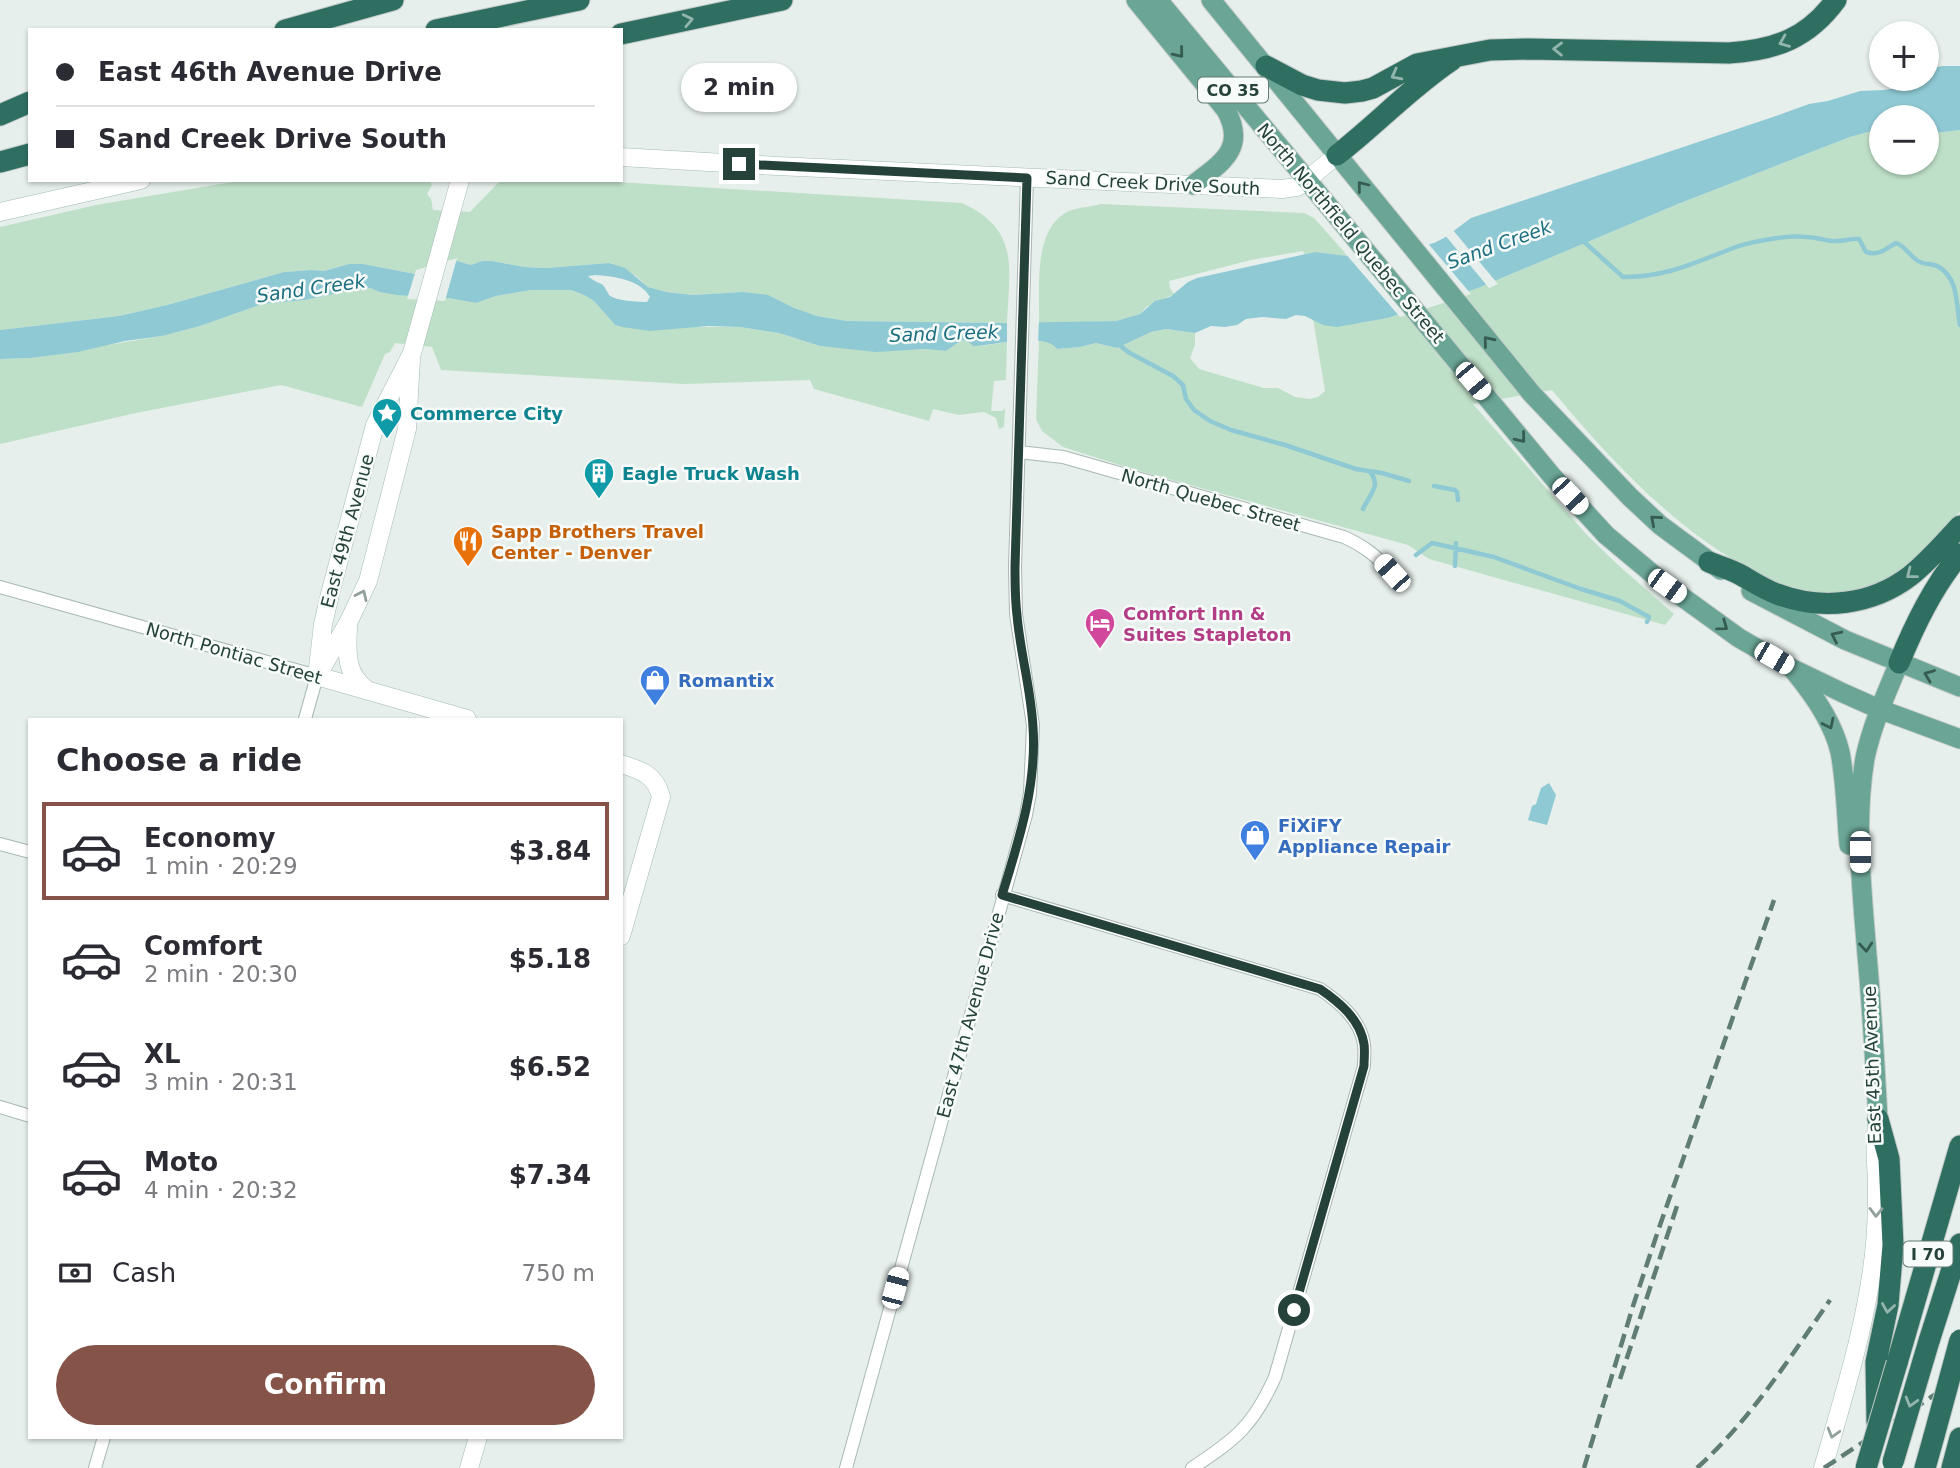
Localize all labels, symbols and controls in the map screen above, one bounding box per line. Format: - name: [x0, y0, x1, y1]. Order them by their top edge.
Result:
- one-way arrow: [682, 13, 694, 28]
- map controls: [1869, 21, 1939, 175]
- button: +: [1869, 21, 1939, 91]
- one-way arrow: [1779, 34, 1791, 48]
- one-way arrow: [1552, 42, 1563, 57]
- one-way arrow: [1171, 45, 1184, 57]
- text: East 46th Avenue Drive: [98, 57, 442, 87]
- callout: 2 min: [681, 62, 797, 111]
- one-way arrow: [1390, 67, 1403, 80]
- text: 2 min: [703, 74, 775, 100]
- road number: CO 35: [1198, 78, 1268, 102]
- button: −: [1869, 105, 1939, 175]
- street label: North Northfield Quebec Street: [1253, 119, 1449, 347]
- text: Sand Creek Drive South: [98, 124, 447, 154]
- route end: [723, 148, 755, 180]
- street label: Sand Creek Drive South: [1045, 167, 1261, 199]
- one-way arrow: [1357, 181, 1370, 194]
- water label: Sand Creek: [1444, 215, 1555, 273]
- water label: Sand Creek: [255, 269, 368, 306]
- water label: Sand Creek: [889, 320, 1000, 346]
- one-way arrow: [1484, 336, 1496, 349]
- car: [1452, 358, 1495, 404]
- place icon: Commerce City: [370, 396, 404, 440]
- place label: Commerce City: [410, 403, 563, 424]
- one-way arrow: [1513, 430, 1526, 442]
- street label: East 49th Avenue: [316, 452, 378, 610]
- building icon: Eagle Truck Wash: [582, 456, 616, 500]
- place label: Eagle Truck Wash: [622, 463, 800, 484]
- street label: North Quebec Street: [1119, 464, 1303, 536]
- car: [1548, 473, 1593, 519]
- one-way arrow: [1650, 516, 1663, 529]
- place label: Sapp Brothers Travel Center - Denver: [491, 521, 704, 563]
- restaurant icon: Sapp Brothers Travel Center - Denver: [451, 524, 485, 568]
- car: [1371, 550, 1414, 596]
- car: [1644, 565, 1691, 607]
- one-way arrow: [1906, 565, 1919, 578]
- one-way arrow: [353, 590, 367, 602]
- place label: Comfort Inn & Suites Stapleton: [1123, 603, 1292, 645]
- hotel icon: Comfort Inn & Suites Stapleton: [1083, 606, 1117, 650]
- street label: North Pontiac Street: [144, 618, 324, 688]
- one-way arrow: [1715, 618, 1728, 630]
- one-way arrow: [1831, 630, 1843, 644]
- car: [1751, 638, 1798, 678]
- shop icon: Romantix: [638, 663, 672, 707]
- one-way arrow: [1924, 669, 1936, 683]
- place label: Romantix: [678, 670, 775, 691]
- one-way arrow: [1821, 717, 1835, 729]
- text: Choose a ride: [56, 741, 302, 779]
- place label: FiXiFY Appliance Repair: [1278, 815, 1450, 857]
- shop icon: FiXiFY Appliance Repair: [1238, 818, 1272, 862]
- icon: car: [60, 820, 123, 883]
- text: Economy: [144, 823, 275, 853]
- car: [1850, 831, 1871, 873]
- text: $3.84: [509, 836, 591, 866]
- text: 1 min · 20:29: [144, 853, 298, 879]
- street label: East 47th Avenue Drive: [932, 910, 1008, 1120]
- icon: car: [60, 928, 123, 991]
- text: Comfort: [144, 931, 262, 961]
- one-way arrow: [1858, 941, 1873, 952]
- text: $5.18: [509, 944, 591, 974]
- text: 2 min · 20:30: [144, 961, 298, 987]
- street label: East 45th Avenue: [1859, 985, 1885, 1145]
- icon: car: [60, 1036, 123, 1099]
- text: XL: [144, 1039, 181, 1069]
- text: $6.52: [509, 1052, 591, 1082]
- text: 3 min · 20:31: [144, 1069, 298, 1095]
- icon: car: [60, 1144, 123, 1207]
- text: Moto: [144, 1147, 218, 1177]
- text: $7.34: [509, 1160, 591, 1190]
- text: 4 min · 20:32: [144, 1177, 298, 1203]
- one-way arrow: [1869, 1206, 1884, 1217]
- road number: I 70: [1904, 1242, 1952, 1266]
- icon: cash: [56, 1254, 94, 1292]
- text: Cash: [112, 1258, 176, 1288]
- text: 750 m: [521, 1260, 595, 1286]
- car: [880, 1265, 911, 1311]
- route start: [1278, 1294, 1310, 1326]
- one-way arrow: [1880, 1302, 1895, 1314]
- button: Confirm: [56, 1345, 595, 1425]
- one-way arrow: [1905, 1396, 1920, 1408]
- one-way arrow: [1827, 1427, 1841, 1439]

